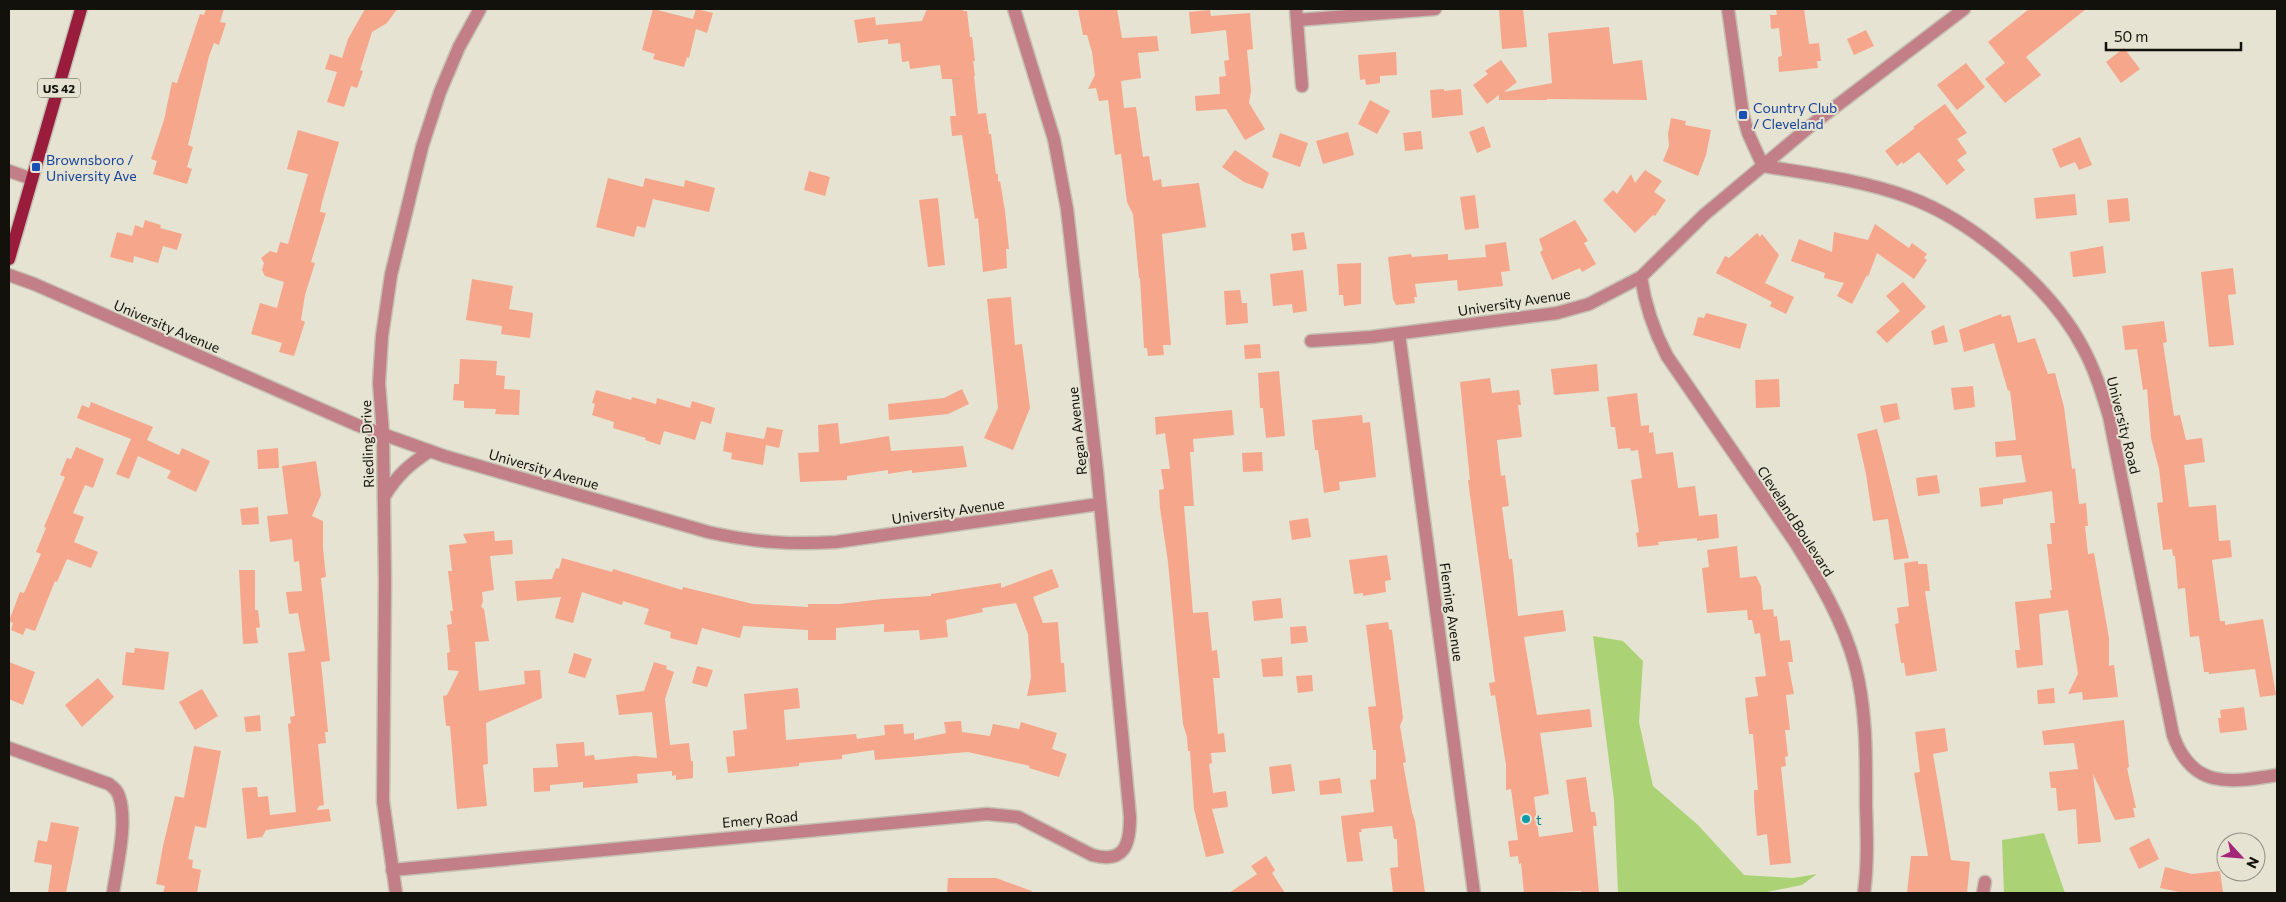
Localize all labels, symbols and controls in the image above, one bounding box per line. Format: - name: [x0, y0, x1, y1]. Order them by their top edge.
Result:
- scale bar: [2106, 20, 2241, 52]
- text: 50 m: [2114, 27, 2148, 45]
- road number: US 42: [38, 78, 80, 98]
- place label: Country Club / Cleveland: [1753, 99, 1837, 132]
- marker: Country Club / Cleveland: [1737, 109, 1749, 121]
- place label: Brownsboro / University Ave: [46, 151, 137, 184]
- marker: Brownsboro / University Ave: [30, 161, 42, 173]
- street label: University Avenue: [1456, 285, 1572, 319]
- street label: University Avenue: [111, 296, 223, 356]
- street label: University Road: [2104, 374, 2144, 476]
- street label: Regan Avenue: [1064, 386, 1090, 476]
- street label: Riedling Drive: [357, 400, 377, 488]
- street label: University Avenue: [487, 445, 601, 493]
- street label: Cleveland Boulevard: [1754, 463, 1838, 579]
- street label: University Avenue: [890, 495, 1006, 527]
- street label: Fleming Avenue: [1437, 561, 1467, 663]
- street label: Emery Road: [721, 807, 799, 831]
- place label: t: [1536, 811, 1542, 828]
- marker: t: [1520, 813, 1532, 825]
- north arrow: [2216, 832, 2266, 882]
- text: N: [2243, 854, 2263, 871]

